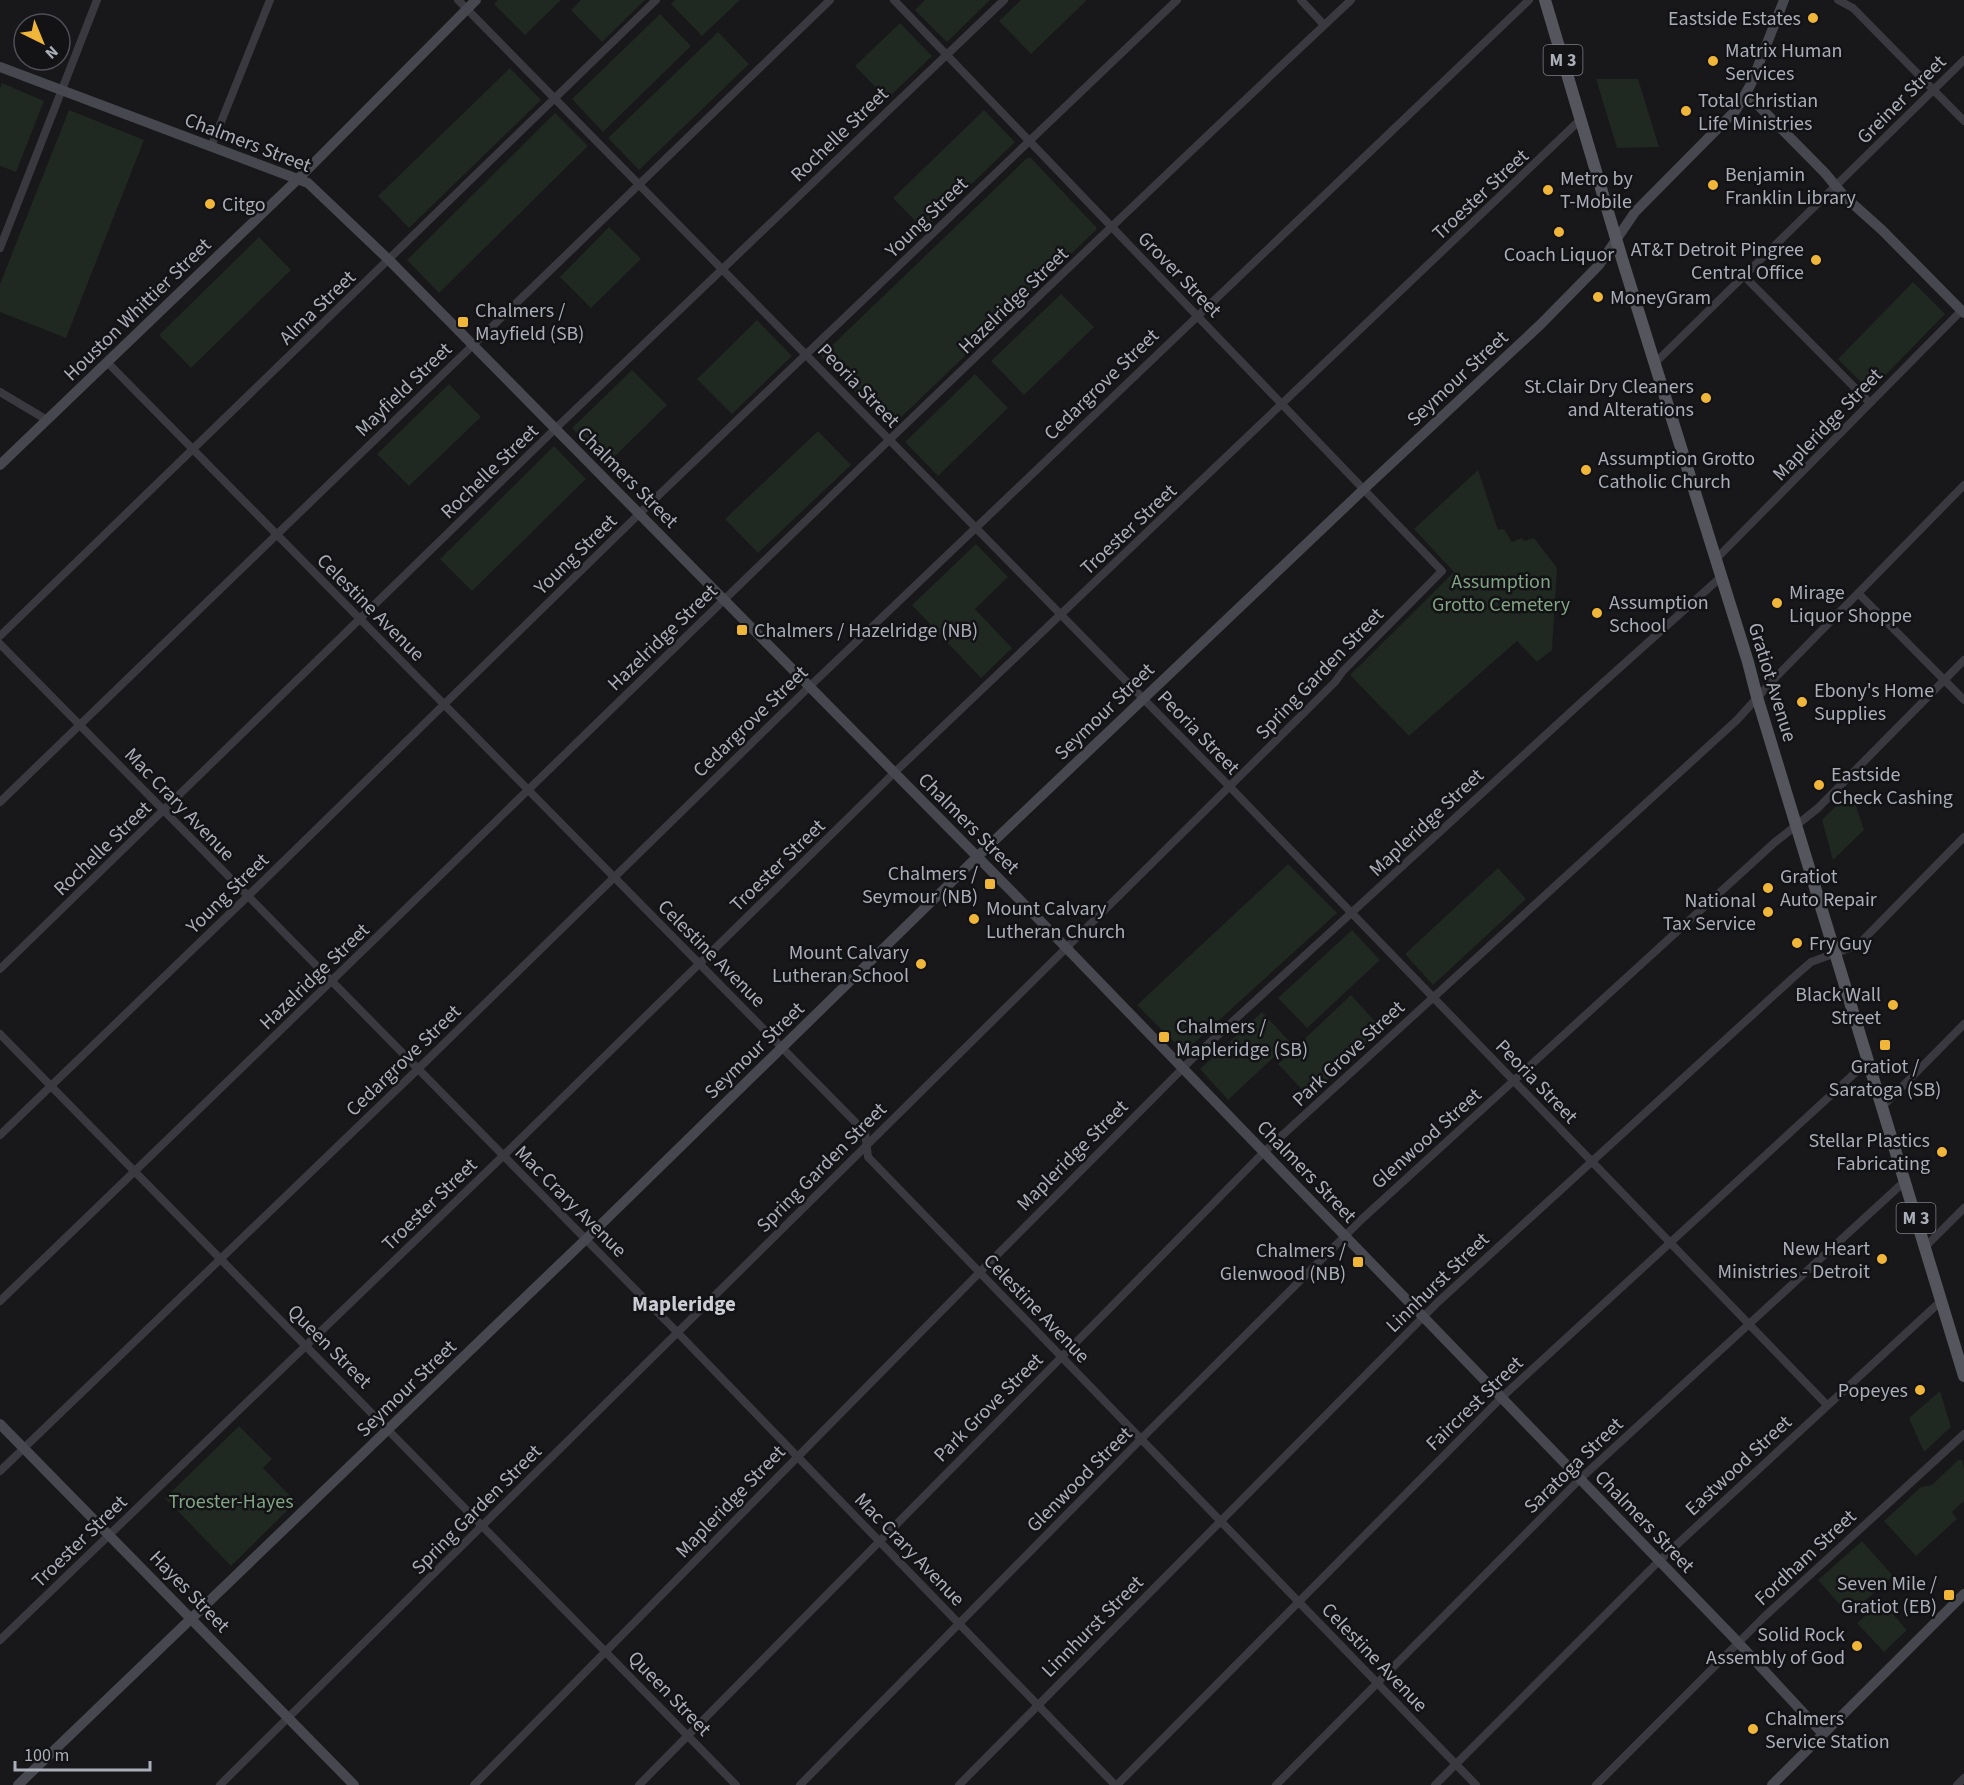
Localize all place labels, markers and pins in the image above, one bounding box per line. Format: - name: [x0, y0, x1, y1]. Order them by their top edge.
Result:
- place label: Eastside Estates: [1668, 5, 1801, 33]
- marker: Eastside Estates: [1806, 11, 1820, 25]
- place label: Matrix Human Services: [1725, 37, 1842, 88]
- marker: Matrix Human Services: [1706, 54, 1720, 68]
- place label: Total Christian Life Ministries: [1698, 87, 1818, 138]
- marker: Total Christian Life Ministries: [1679, 104, 1693, 118]
- place label: Benjamin Franklin Library: [1725, 161, 1857, 212]
- place label: Metro by T-Mobile: [1560, 165, 1634, 216]
- marker: Benjamin Franklin Library: [1706, 178, 1720, 192]
- marker: Metro by T-Mobile: [1541, 183, 1555, 197]
- place label: Citgo: [222, 191, 266, 219]
- marker: Citgo: [203, 197, 217, 211]
- marker: Coach Liquor: [1552, 225, 1566, 239]
- place label: AT&T Detroit Pingree Central Office: [1631, 236, 1804, 287]
- place label: Coach Liquor: [1504, 241, 1614, 269]
- marker: AT&T Detroit Pingree Central Office: [1809, 253, 1823, 267]
- place label: MoneyGram: [1610, 284, 1711, 312]
- marker: MoneyGram: [1591, 290, 1605, 304]
- place label: Chalmers / Mayfield (SB): [475, 297, 584, 348]
- marker: Chalmers / Mayfield (SB): [456, 315, 470, 329]
- place label: St.Clair Dry Cleaners and Alterations: [1524, 373, 1694, 424]
- marker: St.Clair Dry Cleaners and Alterations: [1699, 391, 1713, 405]
- place label: Assumption Grotto Catholic Church: [1598, 445, 1755, 496]
- marker: Assumption Grotto Catholic Church: [1579, 463, 1593, 477]
- place label: Mirage Liquor Shoppe: [1789, 579, 1912, 630]
- place label: Assumption School: [1609, 589, 1709, 640]
- marker: Mirage Liquor Shoppe: [1770, 596, 1784, 610]
- marker: Assumption School: [1590, 606, 1604, 620]
- place label: Chalmers / Hazelridge (NB): [754, 617, 978, 645]
- marker: Chalmers / Hazelridge (NB): [735, 623, 749, 637]
- place label: Ebony's Home Supplies: [1814, 677, 1934, 728]
- marker: Ebony's Home Supplies: [1795, 695, 1809, 709]
- place label: Eastside Check Cashing: [1831, 761, 1953, 812]
- marker: Eastside Check Cashing: [1812, 778, 1826, 792]
- place label: Chalmers / Seymour (NB): [862, 860, 978, 911]
- place label: Gratiot Auto Repair: [1780, 863, 1877, 914]
- marker: Chalmers / Seymour (NB): [983, 877, 997, 891]
- marker: Gratiot Auto Repair: [1761, 881, 1775, 895]
- place label: National Tax Service: [1663, 887, 1756, 938]
- place label: Mount Calvary Lutheran Church: [986, 895, 1125, 946]
- marker: National Tax Service: [1761, 905, 1775, 919]
- marker: Mount Calvary Lutheran Church: [967, 912, 981, 926]
- place label: Fry Guy: [1809, 930, 1872, 958]
- marker: Fry Guy: [1790, 936, 1804, 950]
- place label: Mount Calvary Lutheran School: [772, 939, 910, 990]
- marker: Mount Calvary Lutheran School: [914, 957, 928, 971]
- place label: Black Wall Street: [1795, 981, 1881, 1032]
- marker: Black Wall Street: [1886, 998, 1900, 1012]
- place label: Chalmers / Mapleridge (SB): [1176, 1013, 1308, 1064]
- marker: Chalmers / Mapleridge (SB): [1157, 1030, 1171, 1044]
- marker: Gratiot / Saratoga (SB): [1878, 1038, 1892, 1052]
- place label: Gratiot / Saratoga (SB): [1829, 1053, 1941, 1104]
- place label: Stellar Plastics Fabricating: [1809, 1127, 1930, 1178]
- marker: Stellar Plastics Fabricating: [1935, 1145, 1949, 1159]
- place label: New Heart Ministries - Detroit: [1718, 1235, 1870, 1286]
- place label: Chalmers / Glenwood (NB): [1220, 1237, 1346, 1288]
- marker: New Heart Ministries - Detroit: [1875, 1252, 1889, 1266]
- marker: Chalmers / Glenwood (NB): [1351, 1255, 1365, 1269]
- place label: Popeyes: [1838, 1377, 1908, 1405]
- marker: Popeyes: [1913, 1383, 1927, 1397]
- place label: Seven Mile / Gratiot (EB): [1837, 1570, 1937, 1621]
- marker: Seven Mile / Gratiot (EB): [1942, 1588, 1956, 1602]
- place label: Solid Rock Assembly of God: [1706, 1621, 1845, 1672]
- marker: Solid Rock Assembly of God: [1850, 1639, 1864, 1653]
- place label: Chalmers Service Station: [1765, 1705, 1890, 1756]
- marker: Chalmers Service Station: [1746, 1722, 1760, 1736]

